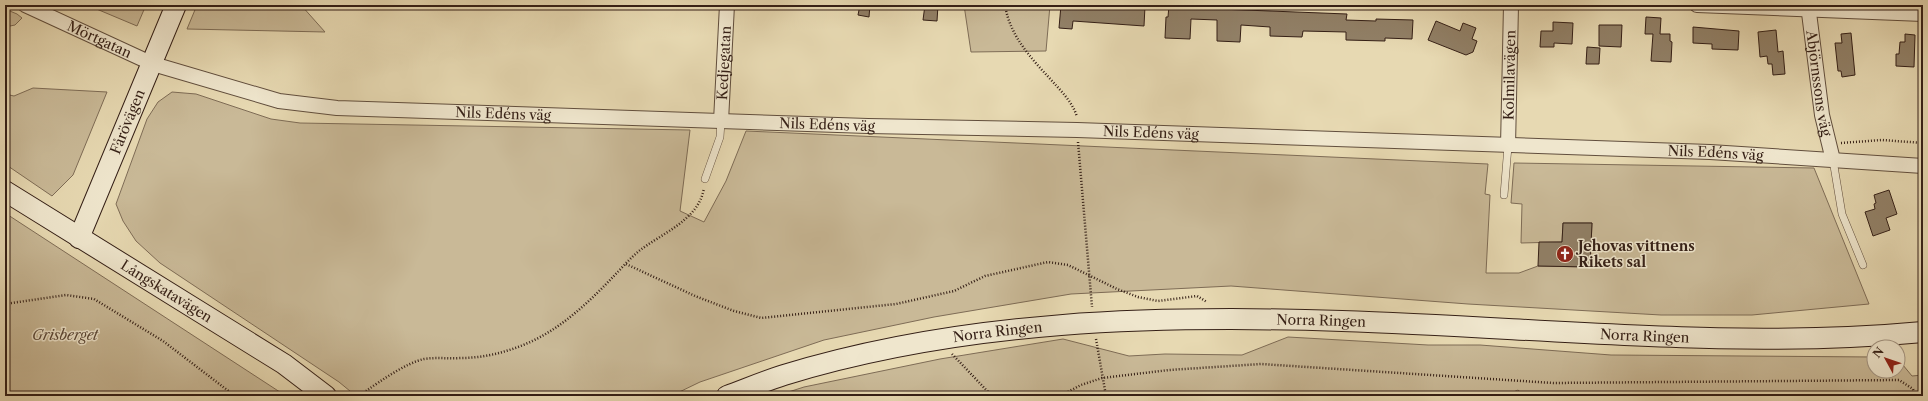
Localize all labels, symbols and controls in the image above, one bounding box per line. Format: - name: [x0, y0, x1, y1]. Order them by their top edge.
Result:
- street label: Mörtgatan: [64, 17, 135, 62]
- street label: Kedjegatan: [713, 25, 735, 101]
- street label: Abjörnssons väg: [1802, 28, 1836, 139]
- street label: Kolmilavägen: [1500, 29, 1519, 120]
- street label: Fårövägen: [106, 86, 149, 157]
- street label: Nils Edéns väg: [455, 103, 552, 124]
- street label: Nils Edéns väg: [779, 114, 876, 135]
- street label: Nils Edéns väg: [1103, 122, 1200, 143]
- street label: Nils Edéns väg: [1667, 142, 1765, 165]
- place label: Jehovas vittnens Rikets sal: [1575, 237, 1695, 271]
- church icon: Jehovas vittnens Rikets sal: [1555, 244, 1575, 264]
- street label: Långskatavägen: [117, 256, 216, 326]
- street label: Norra Ringen: [1276, 310, 1366, 331]
- street label: Norra Ringen: [952, 318, 1043, 346]
- street label: Norra Ringen: [1599, 325, 1690, 347]
- park label: Grisberget: [32, 326, 99, 344]
- north arrow: [1866, 339, 1906, 379]
- text: N: [1870, 344, 1887, 361]

